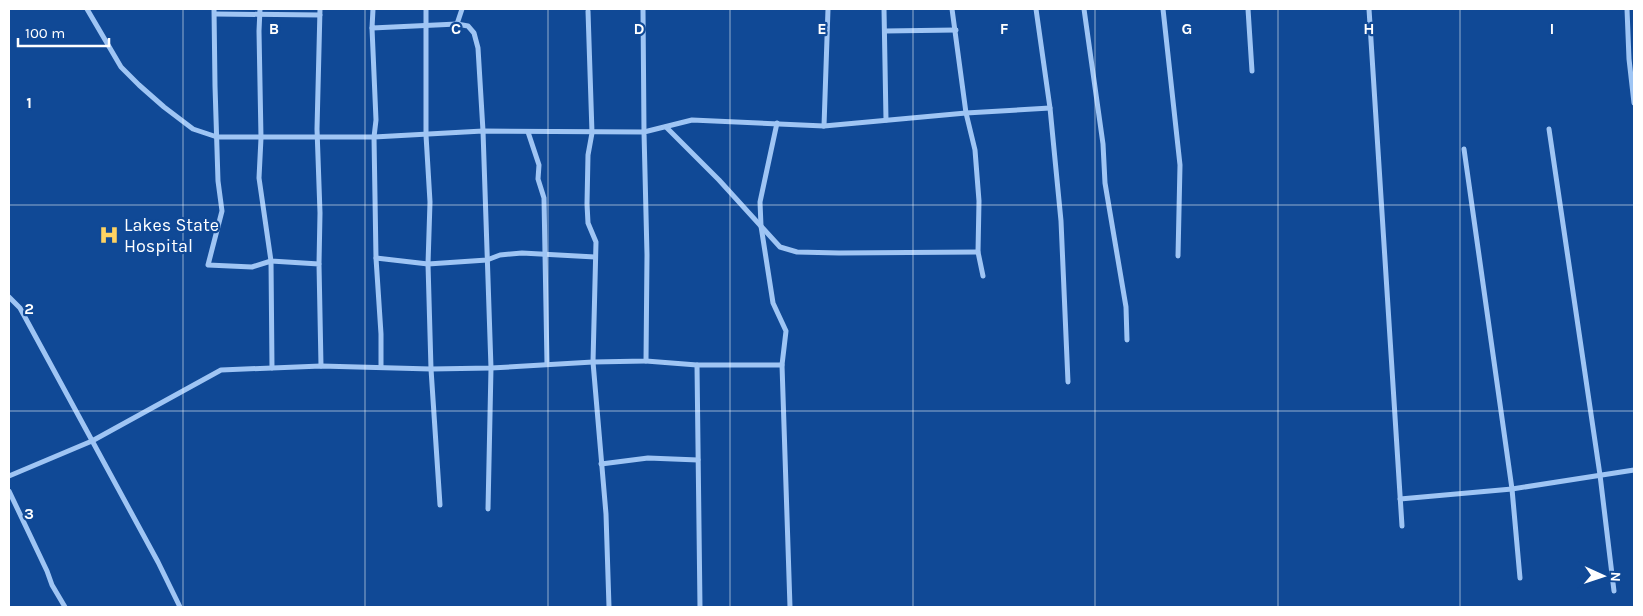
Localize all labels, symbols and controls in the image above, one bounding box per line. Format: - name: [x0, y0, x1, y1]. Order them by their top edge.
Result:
- scale bar: [18, 15, 109, 47]
- text: B: [269, 19, 279, 38]
- text: C: [451, 19, 461, 38]
- text: D: [634, 19, 645, 38]
- text: E: [817, 19, 827, 38]
- text: F: [1000, 19, 1009, 38]
- text: G: [1182, 19, 1192, 38]
- text: H: [1363, 19, 1375, 38]
- text: I: [1550, 19, 1554, 38]
- text: 100 m: [25, 24, 65, 42]
- text: 1: [26, 93, 32, 112]
- place label: Lakes State Hospital: [124, 214, 219, 257]
- hospital icon: Lakes State Hospital: [98, 224, 120, 246]
- text: 2: [24, 299, 34, 318]
- text: 3: [24, 504, 34, 523]
- north arrow: [1578, 551, 1628, 601]
- text: N: [1607, 571, 1624, 582]

